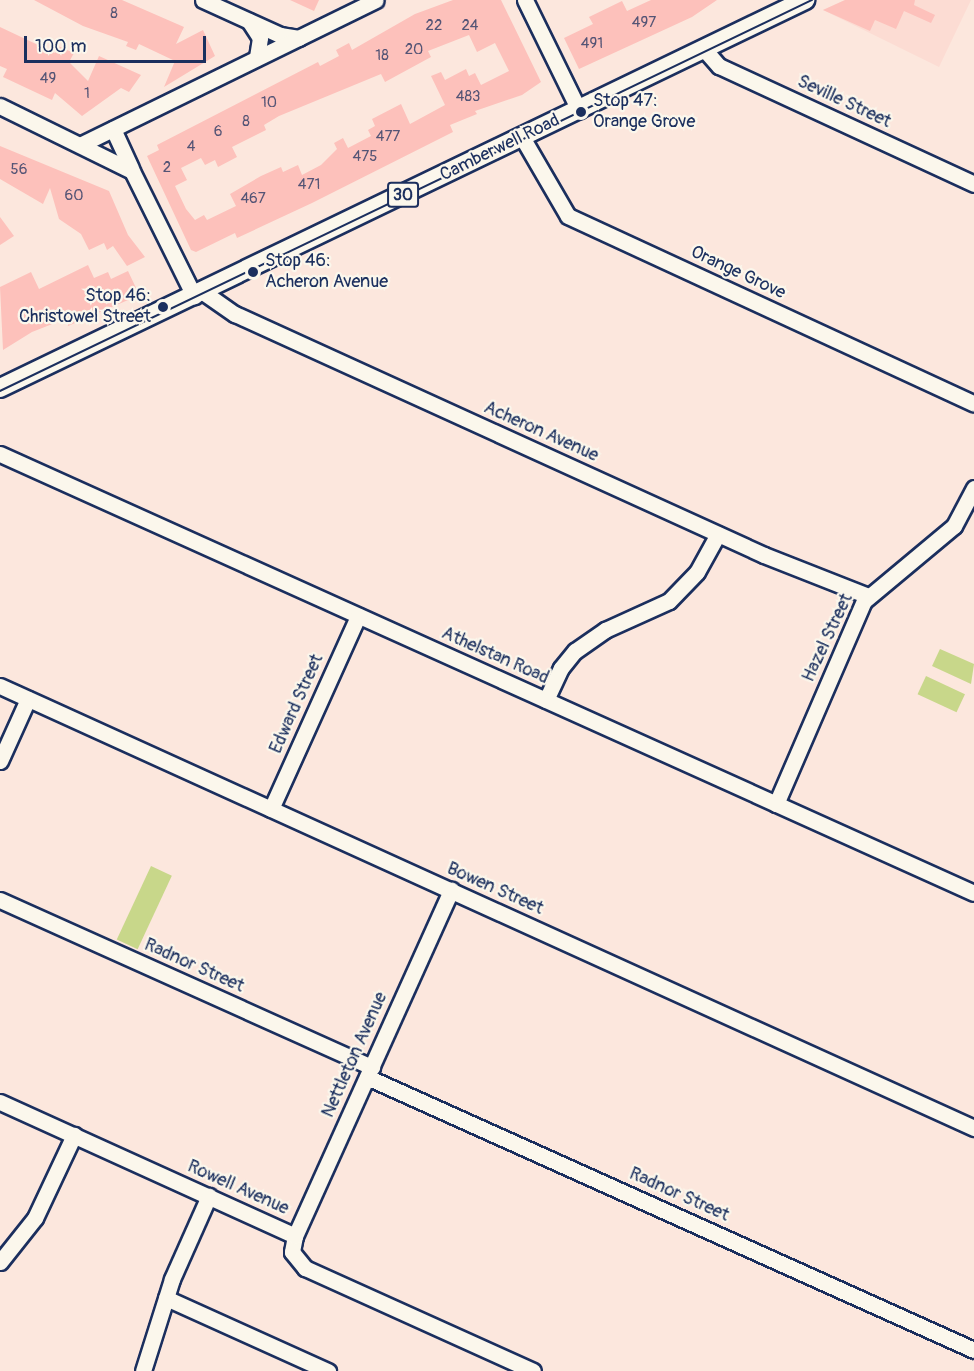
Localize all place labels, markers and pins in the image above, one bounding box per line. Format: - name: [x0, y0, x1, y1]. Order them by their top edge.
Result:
- place label: Stop 47: Orange Grove: [593, 91, 695, 134]
- marker: Stop 47: Orange Grove: [574, 105, 588, 119]
- place label: Stop 46: Acheron Avenue: [265, 251, 388, 294]
- marker: Stop 46: Acheron Avenue: [246, 265, 260, 279]
- place label: Stop 46: Christowel Street: [19, 286, 151, 328]
- marker: Stop 46: Christowel Street: [156, 300, 170, 314]

